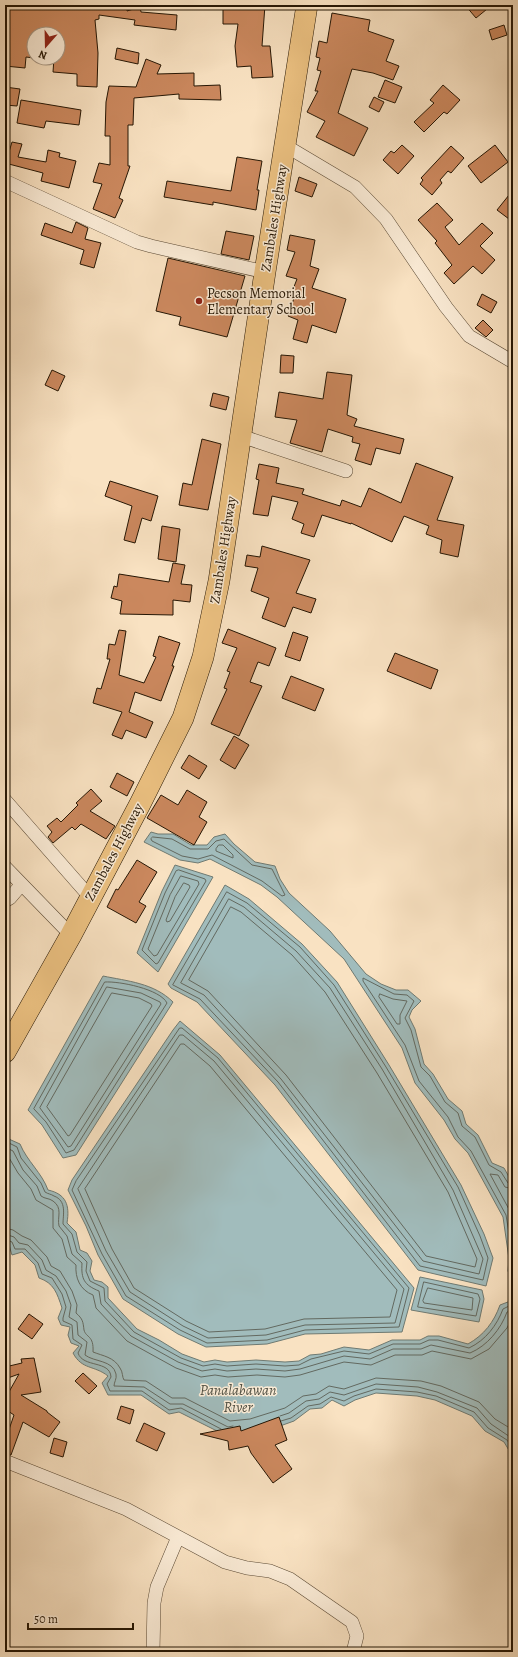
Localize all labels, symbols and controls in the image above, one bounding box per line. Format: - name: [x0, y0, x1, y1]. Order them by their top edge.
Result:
- north arrow: [26, 26, 66, 66]
- text: N: [36, 47, 49, 63]
- street label: Zambales Highway: [256, 162, 292, 273]
- place label: Pecson Memorial Elementary School: [207, 284, 315, 319]
- marker: Pecson Memorial Elementary School: [194, 296, 204, 306]
- street label: Zambales Highway: [205, 494, 241, 605]
- street label: Zambales Highway: [80, 799, 148, 904]
- water label: Panalabawan River: [200, 1380, 276, 1417]
- scale bar: [28, 1605, 133, 1631]
- text: 50 m: [34, 1611, 58, 1627]

